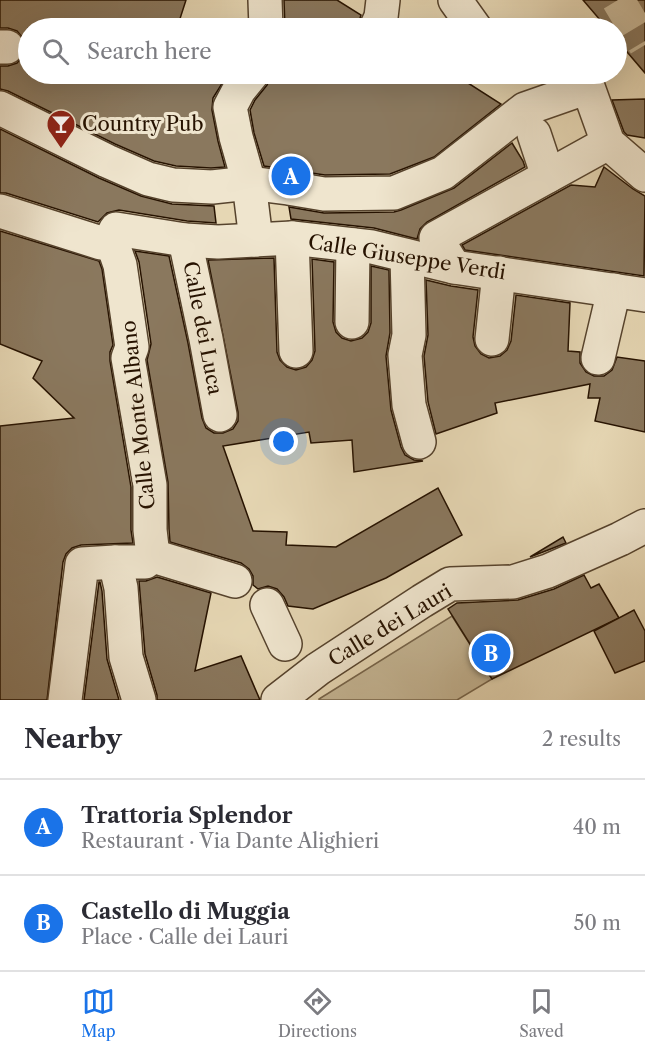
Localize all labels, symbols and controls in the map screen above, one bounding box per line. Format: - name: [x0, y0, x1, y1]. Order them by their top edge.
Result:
- search box: [18, 18, 627, 84]
- icon: search: [39, 35, 72, 68]
- text: Search here: [87, 38, 212, 65]
- bar icon: Country Pub: [45, 108, 77, 150]
- place label: Country Pub: [82, 112, 203, 136]
- pin: A: [272, 154, 310, 198]
- street label: Calle Giuseppe Verdi: [307, 230, 507, 284]
- street label: Calle dei Luca: [178, 259, 228, 397]
- street label: Calle Monte Albano: [116, 319, 160, 511]
- your location: [269, 427, 298, 456]
- street label: Calle dei Lauri: [324, 579, 456, 671]
- pin: B: [472, 630, 510, 676]
- text: Nearby: [24, 723, 122, 755]
- text: 2 results: [542, 727, 621, 751]
- text: Trattoria Splendor: [81, 802, 292, 829]
- text: A: [36, 815, 51, 839]
- text: 40 m: [573, 815, 621, 839]
- text: Restaurant · Via Dante Alighieri: [81, 829, 379, 853]
- text: Castello di Muggia: [81, 898, 290, 925]
- text: B: [36, 911, 51, 935]
- text: 50 m: [574, 911, 621, 935]
- text: Place · Calle dei Lauri: [81, 925, 288, 949]
- tab: Map: [81, 985, 116, 1041]
- tab: Directions: [278, 985, 357, 1041]
- tab: Saved: [519, 985, 564, 1041]

